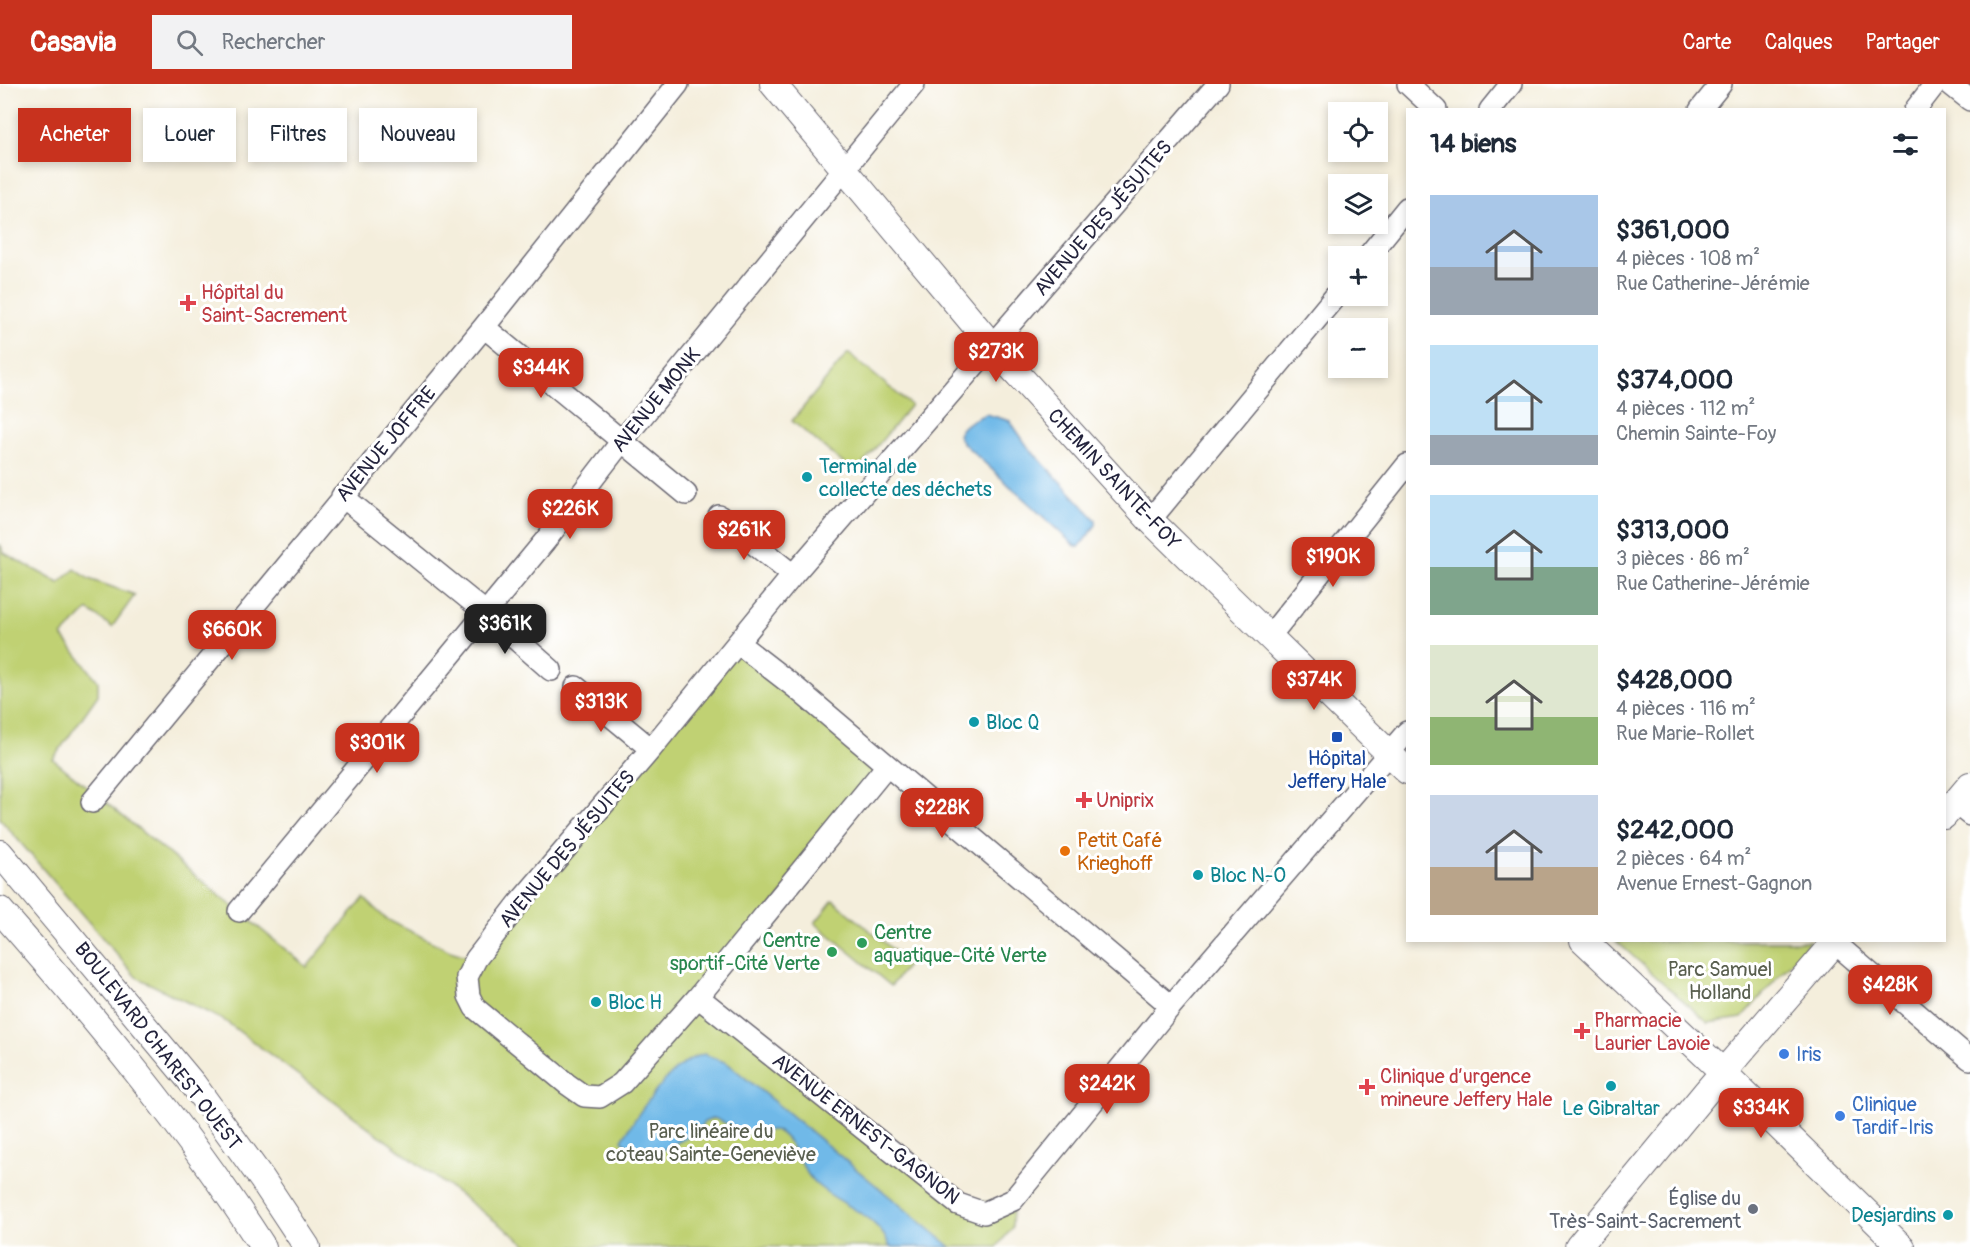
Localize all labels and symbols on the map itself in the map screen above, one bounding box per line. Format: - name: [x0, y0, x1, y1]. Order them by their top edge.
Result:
- street label: AVENUE DES JÉSUITES: [1029, 135, 1177, 301]
- place label: Hôpital du Saint-Sacrement: [201, 280, 348, 328]
- marker: Hôpital du Saint-Sacrement: [179, 294, 197, 312]
- pin: $273K: [954, 332, 1038, 383]
- street label: AVENUE MONK: [606, 343, 706, 457]
- pin: $344K: [499, 348, 583, 399]
- street label: AVENUE JOFFRE: [330, 381, 442, 507]
- street label: CHEMIN SAINTE-FOY: [1042, 403, 1186, 555]
- place label: Terminal de collecte des déchets: [819, 454, 992, 502]
- marker: Terminal de collecte des déchets: [800, 470, 814, 484]
- pin: $226K: [528, 489, 612, 540]
- pin: $261K: [702, 510, 786, 561]
- pin: $190K: [1291, 537, 1375, 588]
- pin: $361K: [463, 604, 547, 655]
- pin: $660K: [190, 610, 274, 661]
- pin: $374K: [1272, 660, 1356, 711]
- pin: $313K: [559, 682, 643, 733]
- place label: Bloc Q: [986, 710, 1040, 735]
- marker: Bloc Q: [967, 715, 981, 729]
- pin: $301K: [335, 723, 419, 774]
- marker: Hôpital Jeffery Hale: [1330, 730, 1344, 744]
- place label: Hôpital Jeffery Hale: [1288, 746, 1387, 794]
- street label: AVENUE DES JÉSUITES: [494, 765, 640, 933]
- pin: $228K: [900, 788, 984, 839]
- place label: Uniprix: [1096, 788, 1154, 813]
- marker: Uniprix: [1077, 793, 1091, 807]
- place label: Petit Café Krieghoff: [1077, 828, 1162, 876]
- marker: Petit Café Krieghoff: [1058, 844, 1072, 858]
- place label: Bloc N-O: [1210, 863, 1286, 888]
- marker: Bloc N-O: [1191, 868, 1205, 882]
- place label: Centre aquatique-Cité Verte: [874, 920, 1047, 968]
- place label: Centre sportif-Cité Verte: [670, 928, 820, 976]
- marker: Centre aquatique-Cité Verte: [855, 936, 869, 950]
- street label: BOULEVARD CHAREST OUEST: [69, 937, 247, 1155]
- marker: Centre sportif-Cité Verte: [825, 945, 839, 959]
- park label: Parc Samuel Holland: [1668, 957, 1772, 1005]
- pin: $428K: [1848, 965, 1932, 1016]
- place label: Bloc H: [608, 990, 662, 1015]
- marker: Bloc H: [589, 995, 603, 1009]
- place label: Pharmacie Laurier Lavoie: [1594, 1008, 1710, 1056]
- marker: Pharmacie Laurier Lavoie: [1575, 1024, 1589, 1038]
- place label: Iris: [1796, 1042, 1821, 1067]
- marker: Iris: [1777, 1047, 1791, 1061]
- street label: AVENUE ERNEST-GAGNON: [767, 1048, 965, 1210]
- pin: $242K: [1065, 1064, 1149, 1115]
- place label: Clinique d’urgence mineure Jeffery Hale: [1380, 1064, 1552, 1112]
- marker: Clinique d’urgence mineure Jeffery Hale: [1358, 1078, 1376, 1096]
- marker: Le Gibraltar: [1604, 1079, 1618, 1093]
- pin: $334K: [1719, 1088, 1803, 1139]
- place label: Clinique Tardif-Iris: [1852, 1092, 1933, 1140]
- place label: Le Gibraltar: [1562, 1096, 1660, 1121]
- marker: Clinique Tardif-Iris: [1833, 1109, 1847, 1123]
- park label: Parc linéaire du coteau Sainte-Geneviève: [606, 1119, 816, 1167]
- place label: Église du Très-Saint-Sacrement: [1549, 1186, 1742, 1234]
- marker: Église du Très-Saint-Sacrement: [1746, 1202, 1760, 1216]
- place label: Desjardins: [1851, 1203, 1936, 1228]
- marker: Desjardins: [1941, 1208, 1955, 1222]

